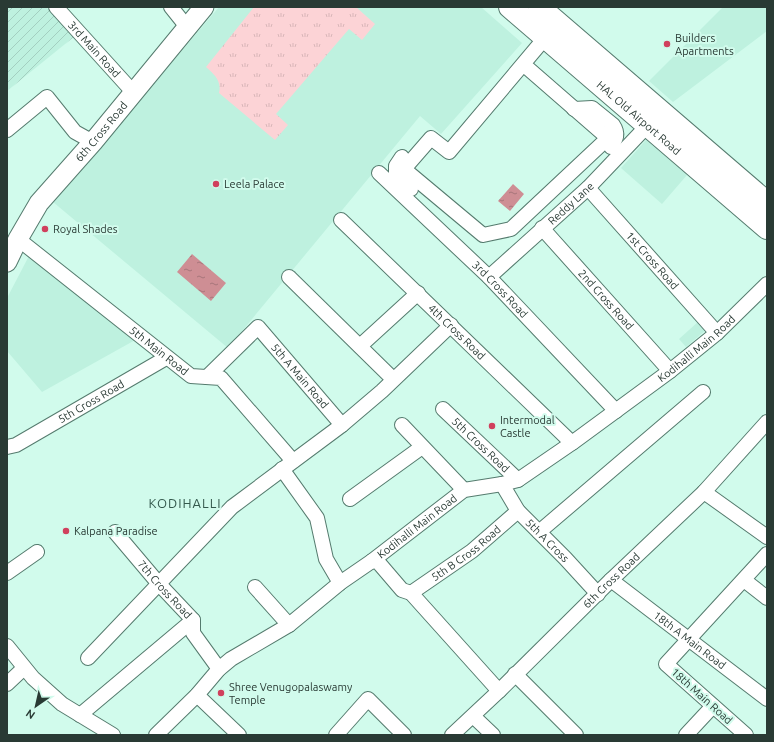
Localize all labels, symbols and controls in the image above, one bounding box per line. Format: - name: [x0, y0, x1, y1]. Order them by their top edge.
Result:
- street label: 3rd Main Road: [66, 19, 123, 80]
- place label: Builders Apartments: [675, 32, 734, 57]
- marker: Builders Apartments: [662, 39, 672, 49]
- street label: HAL Old Airport Road: [595, 79, 683, 157]
- street label: 6th Cross Road: [73, 99, 130, 164]
- place label: Leela Palace: [224, 178, 285, 190]
- marker: Leela Palace: [211, 179, 221, 189]
- street label: Reddy Lane: [545, 180, 596, 227]
- place label: Royal Shades: [53, 223, 118, 235]
- marker: Royal Shades: [40, 224, 50, 234]
- street label: 1st Cross Road: [624, 229, 681, 292]
- street label: 3rd Cross Road: [470, 259, 530, 320]
- street label: 2nd Cross Road: [576, 267, 636, 332]
- street label: 4th Cross Road: [426, 302, 488, 362]
- street label: Kodihalli Main Road: [655, 313, 737, 384]
- street label: 5th Main Road: [127, 324, 191, 378]
- street label: 5th A Main Road: [269, 341, 331, 411]
- street label: 5th Cross Road: [56, 378, 126, 425]
- place label: Intermodal Castle: [500, 414, 555, 439]
- street label: 5th Cross Road: [450, 415, 512, 475]
- marker: Intermodal Castle: [487, 421, 497, 431]
- street label: Kodihalli Main Road: [375, 492, 459, 561]
- district label: KODIHALLI: [148, 496, 222, 510]
- street label: 5th A Cross: [523, 516, 572, 565]
- street label: 5th B Cross Road: [429, 523, 503, 583]
- place label: Kalpana Paradise: [74, 525, 158, 537]
- marker: Kalpana Paradise: [61, 526, 71, 536]
- street label: 6th Cross Road: [580, 550, 642, 610]
- street label: 7th Cross Road: [136, 558, 194, 621]
- street label: 18th A Main Road: [651, 609, 728, 671]
- street label: 18th Main Road: [669, 666, 735, 726]
- place label: Shree Venugopalaswamy Temple: [229, 681, 353, 706]
- north arrow: [16, 686, 56, 726]
- marker: Shree Venugopalaswamy Temple: [216, 688, 226, 698]
- text: N: [24, 707, 37, 722]

